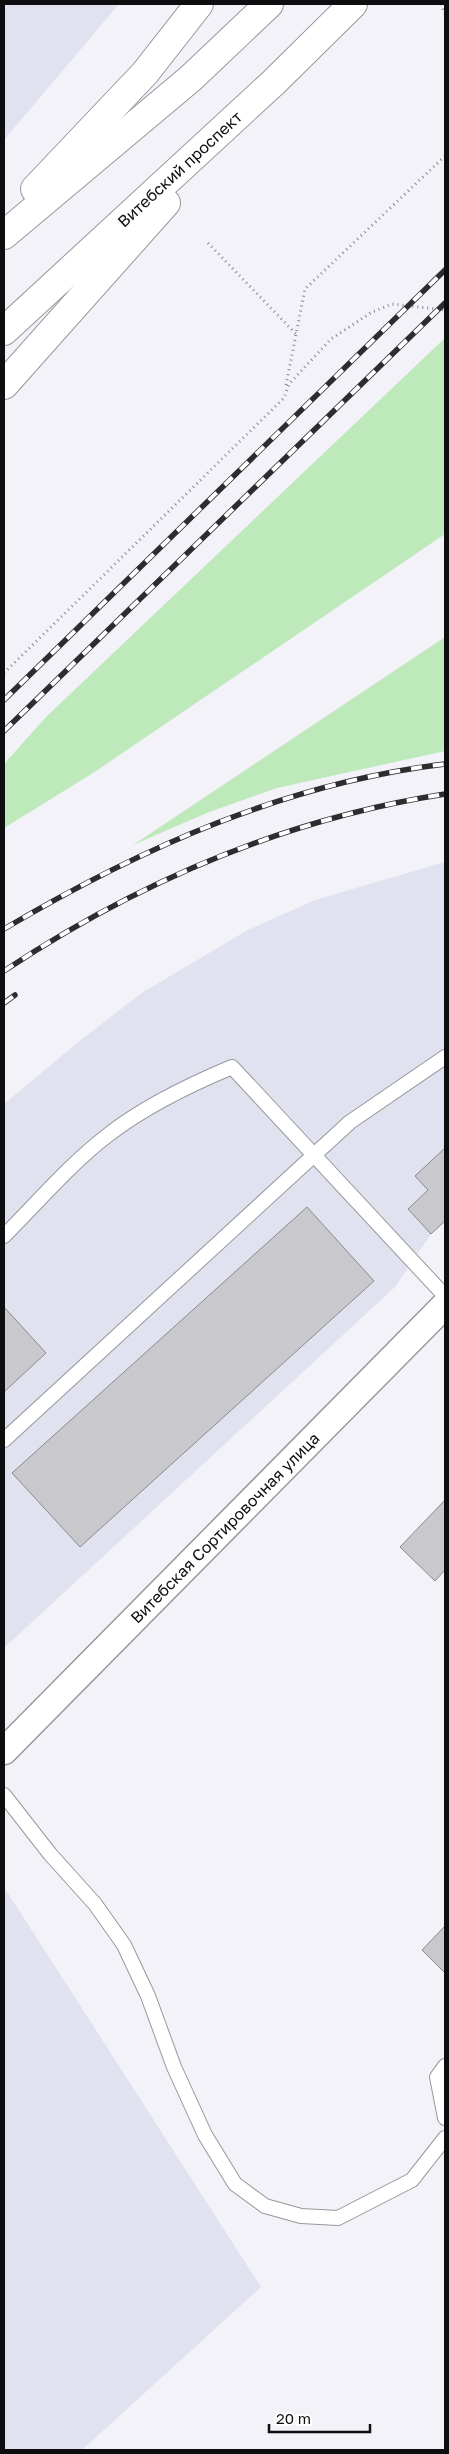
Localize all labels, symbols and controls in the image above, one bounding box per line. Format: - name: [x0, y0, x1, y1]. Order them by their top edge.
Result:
- street label: Витебский проспект: [113, 107, 246, 231]
- street label: Витебская Сортировочная улица: [126, 1428, 324, 1627]
- scale bar: [269, 2402, 370, 2434]
- text: 20 m: [276, 2409, 311, 2427]

